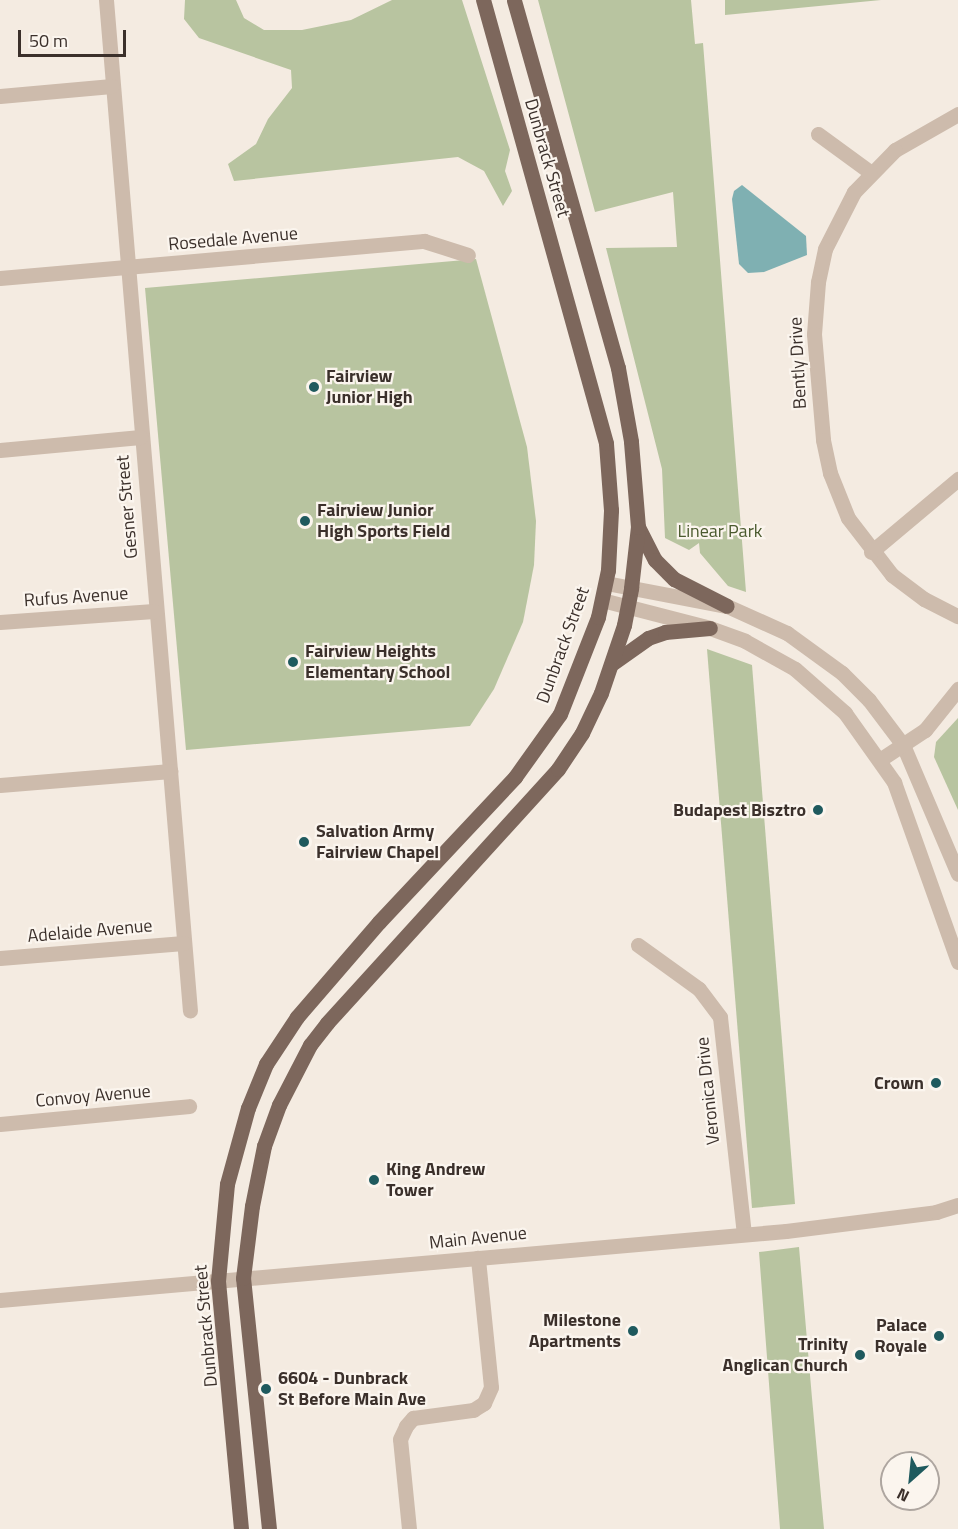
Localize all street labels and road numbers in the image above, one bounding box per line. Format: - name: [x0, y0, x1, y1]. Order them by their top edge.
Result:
- street label: Dunbrack Street: [520, 96, 574, 220]
- street label: Rosedale Avenue: [167, 223, 299, 255]
- street label: Bently Drive: [785, 316, 811, 410]
- street label: Gesner Street: [112, 454, 142, 560]
- street label: Rufus Avenue: [23, 583, 129, 611]
- street label: Dunbrack Street: [532, 584, 594, 706]
- street label: Adelaide Avenue: [27, 915, 153, 947]
- street label: Veronica Drive: [692, 1036, 724, 1146]
- street label: Convoy Avenue: [35, 1080, 151, 1112]
- street label: Main Avenue: [428, 1222, 528, 1254]
- street label: Dunbrack Street: [190, 1264, 222, 1388]

